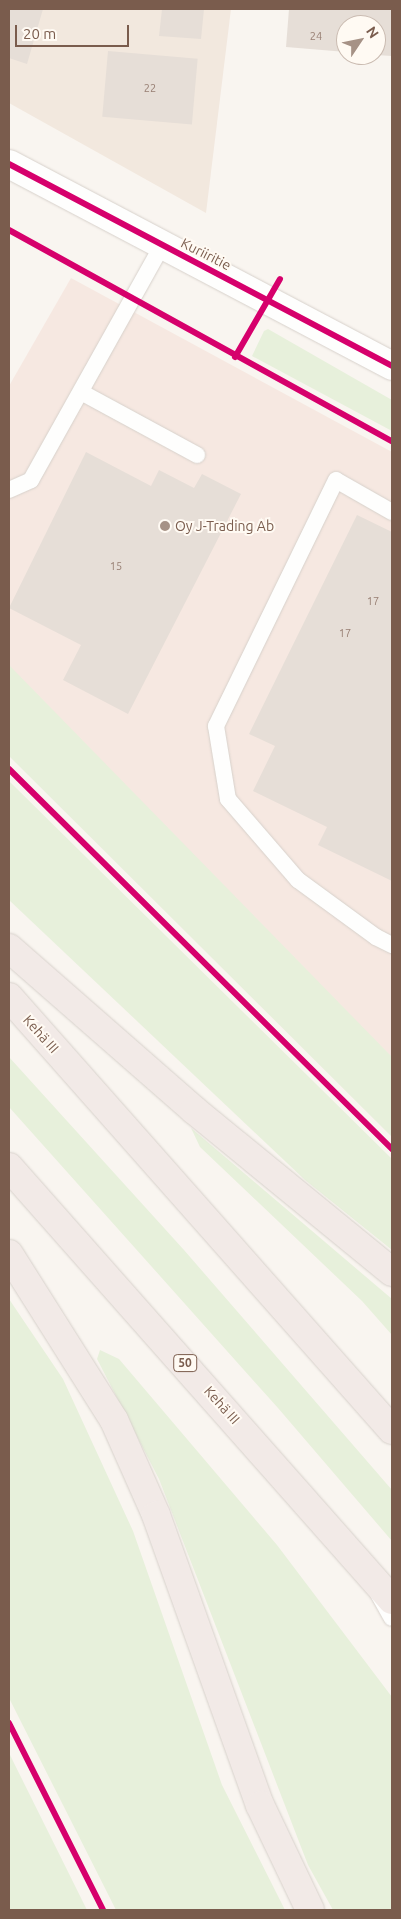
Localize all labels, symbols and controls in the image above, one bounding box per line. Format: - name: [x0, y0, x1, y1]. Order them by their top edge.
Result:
- scale bar: [18, 15, 131, 47]
- north arrow: [336, 15, 386, 65]
- text: N: [363, 23, 382, 41]
- text: 20 m: [23, 25, 56, 42]
- house number: 24: [310, 29, 322, 43]
- house number: 22: [144, 81, 156, 95]
- street label: Kuriiritie: [178, 234, 234, 274]
- place label: Oy J-Trading Ab: [175, 518, 274, 534]
- marker: Oy J-Trading Ab: [159, 520, 171, 532]
- house number: 15: [110, 559, 122, 573]
- house number: 17: [367, 594, 379, 608]
- house number: 17: [339, 626, 351, 640]
- street label: Kehä III: [20, 1012, 62, 1056]
- road number: 50: [172, 1354, 198, 1372]
- street label: Kehä III: [201, 1383, 243, 1427]

